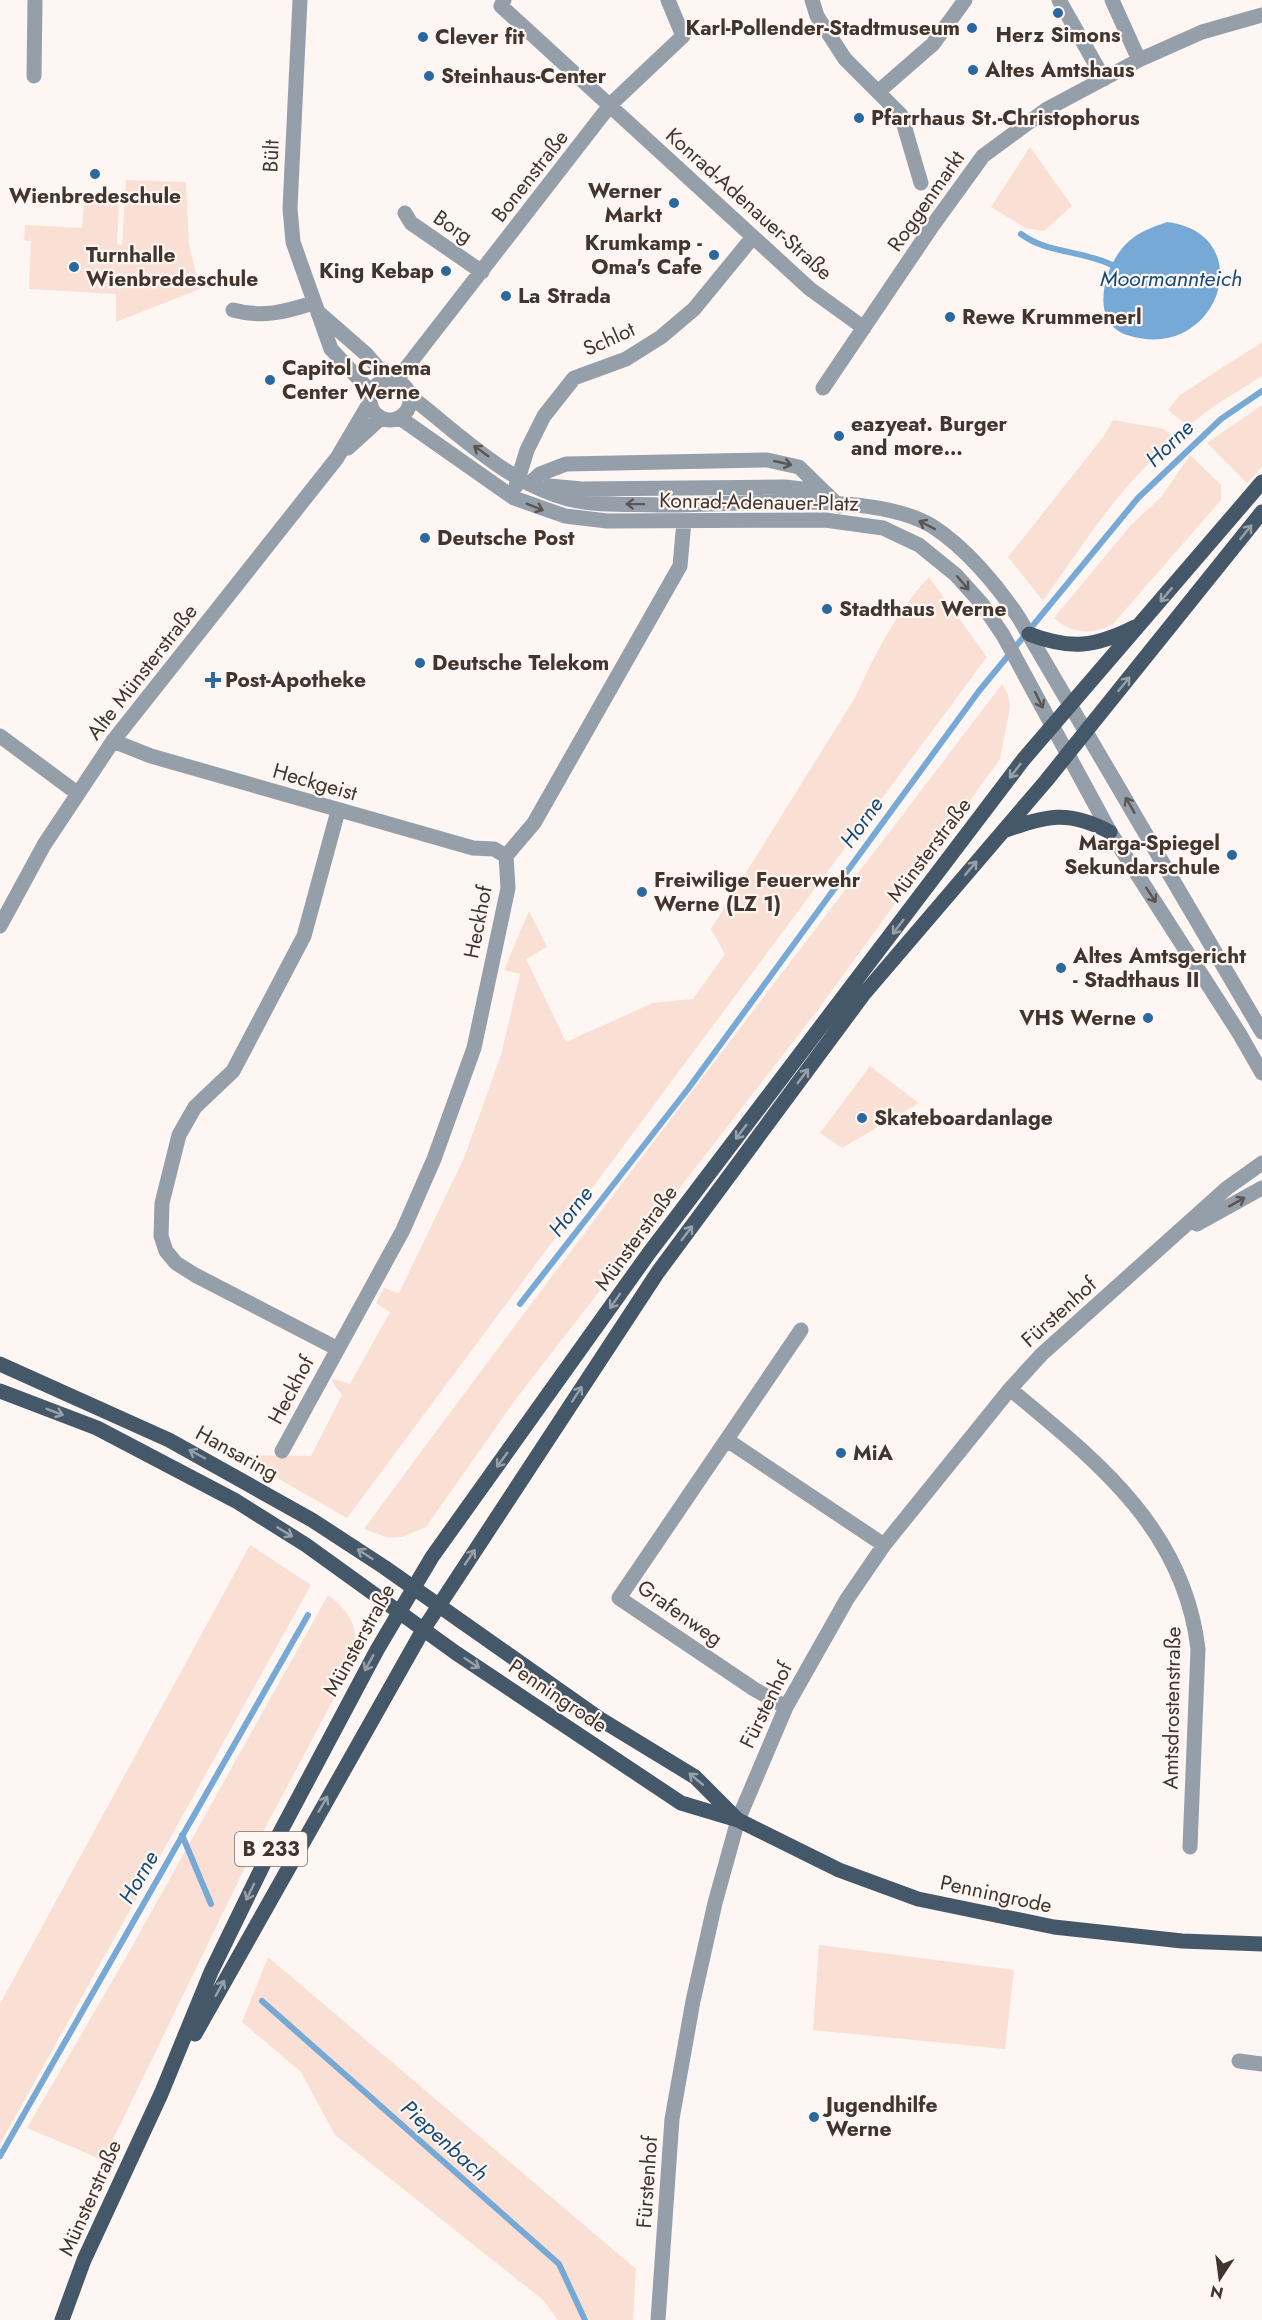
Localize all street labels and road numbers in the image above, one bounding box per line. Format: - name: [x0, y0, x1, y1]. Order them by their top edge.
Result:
- street label: Konrad-Adenauer-Straße: [659, 121, 839, 287]
- street label: Bonenstraße: [484, 123, 576, 228]
- street label: Bült: [255, 139, 287, 173]
- street label: Roggenmarkt: [880, 144, 972, 258]
- street label: Borg: [427, 203, 479, 251]
- street label: Schlot: [578, 314, 640, 364]
- street label: Konrad-Adenauer-Platz: [659, 485, 859, 519]
- street label: Alte Münsterstraße: [79, 598, 205, 746]
- street label: Heckgeist: [269, 756, 361, 808]
- street label: Münsterstraße: [880, 791, 978, 909]
- street label: Heckhof: [456, 882, 500, 961]
- street label: Münsterstraße: [587, 1179, 685, 1297]
- street label: Fürstenhof: [1015, 1269, 1104, 1354]
- street label: Heckhof: [260, 1350, 322, 1430]
- street label: Hansaring: [190, 1418, 284, 1488]
- street label: Grafenweg: [631, 1573, 729, 1653]
- street label: Münsterstraße: [316, 1578, 402, 1702]
- street label: Amtsdrostenstraße: [1156, 1626, 1188, 1790]
- street label: Penningrode: [503, 1652, 614, 1740]
- street label: Fürstenhof: [732, 1656, 800, 1753]
- road number: B 233: [235, 1832, 307, 1866]
- street label: Penningrode: [937, 1868, 1055, 1920]
- street label: Fürstenhof: [629, 2134, 665, 2229]
- street label: Münsterstraße: [51, 2135, 129, 2261]

